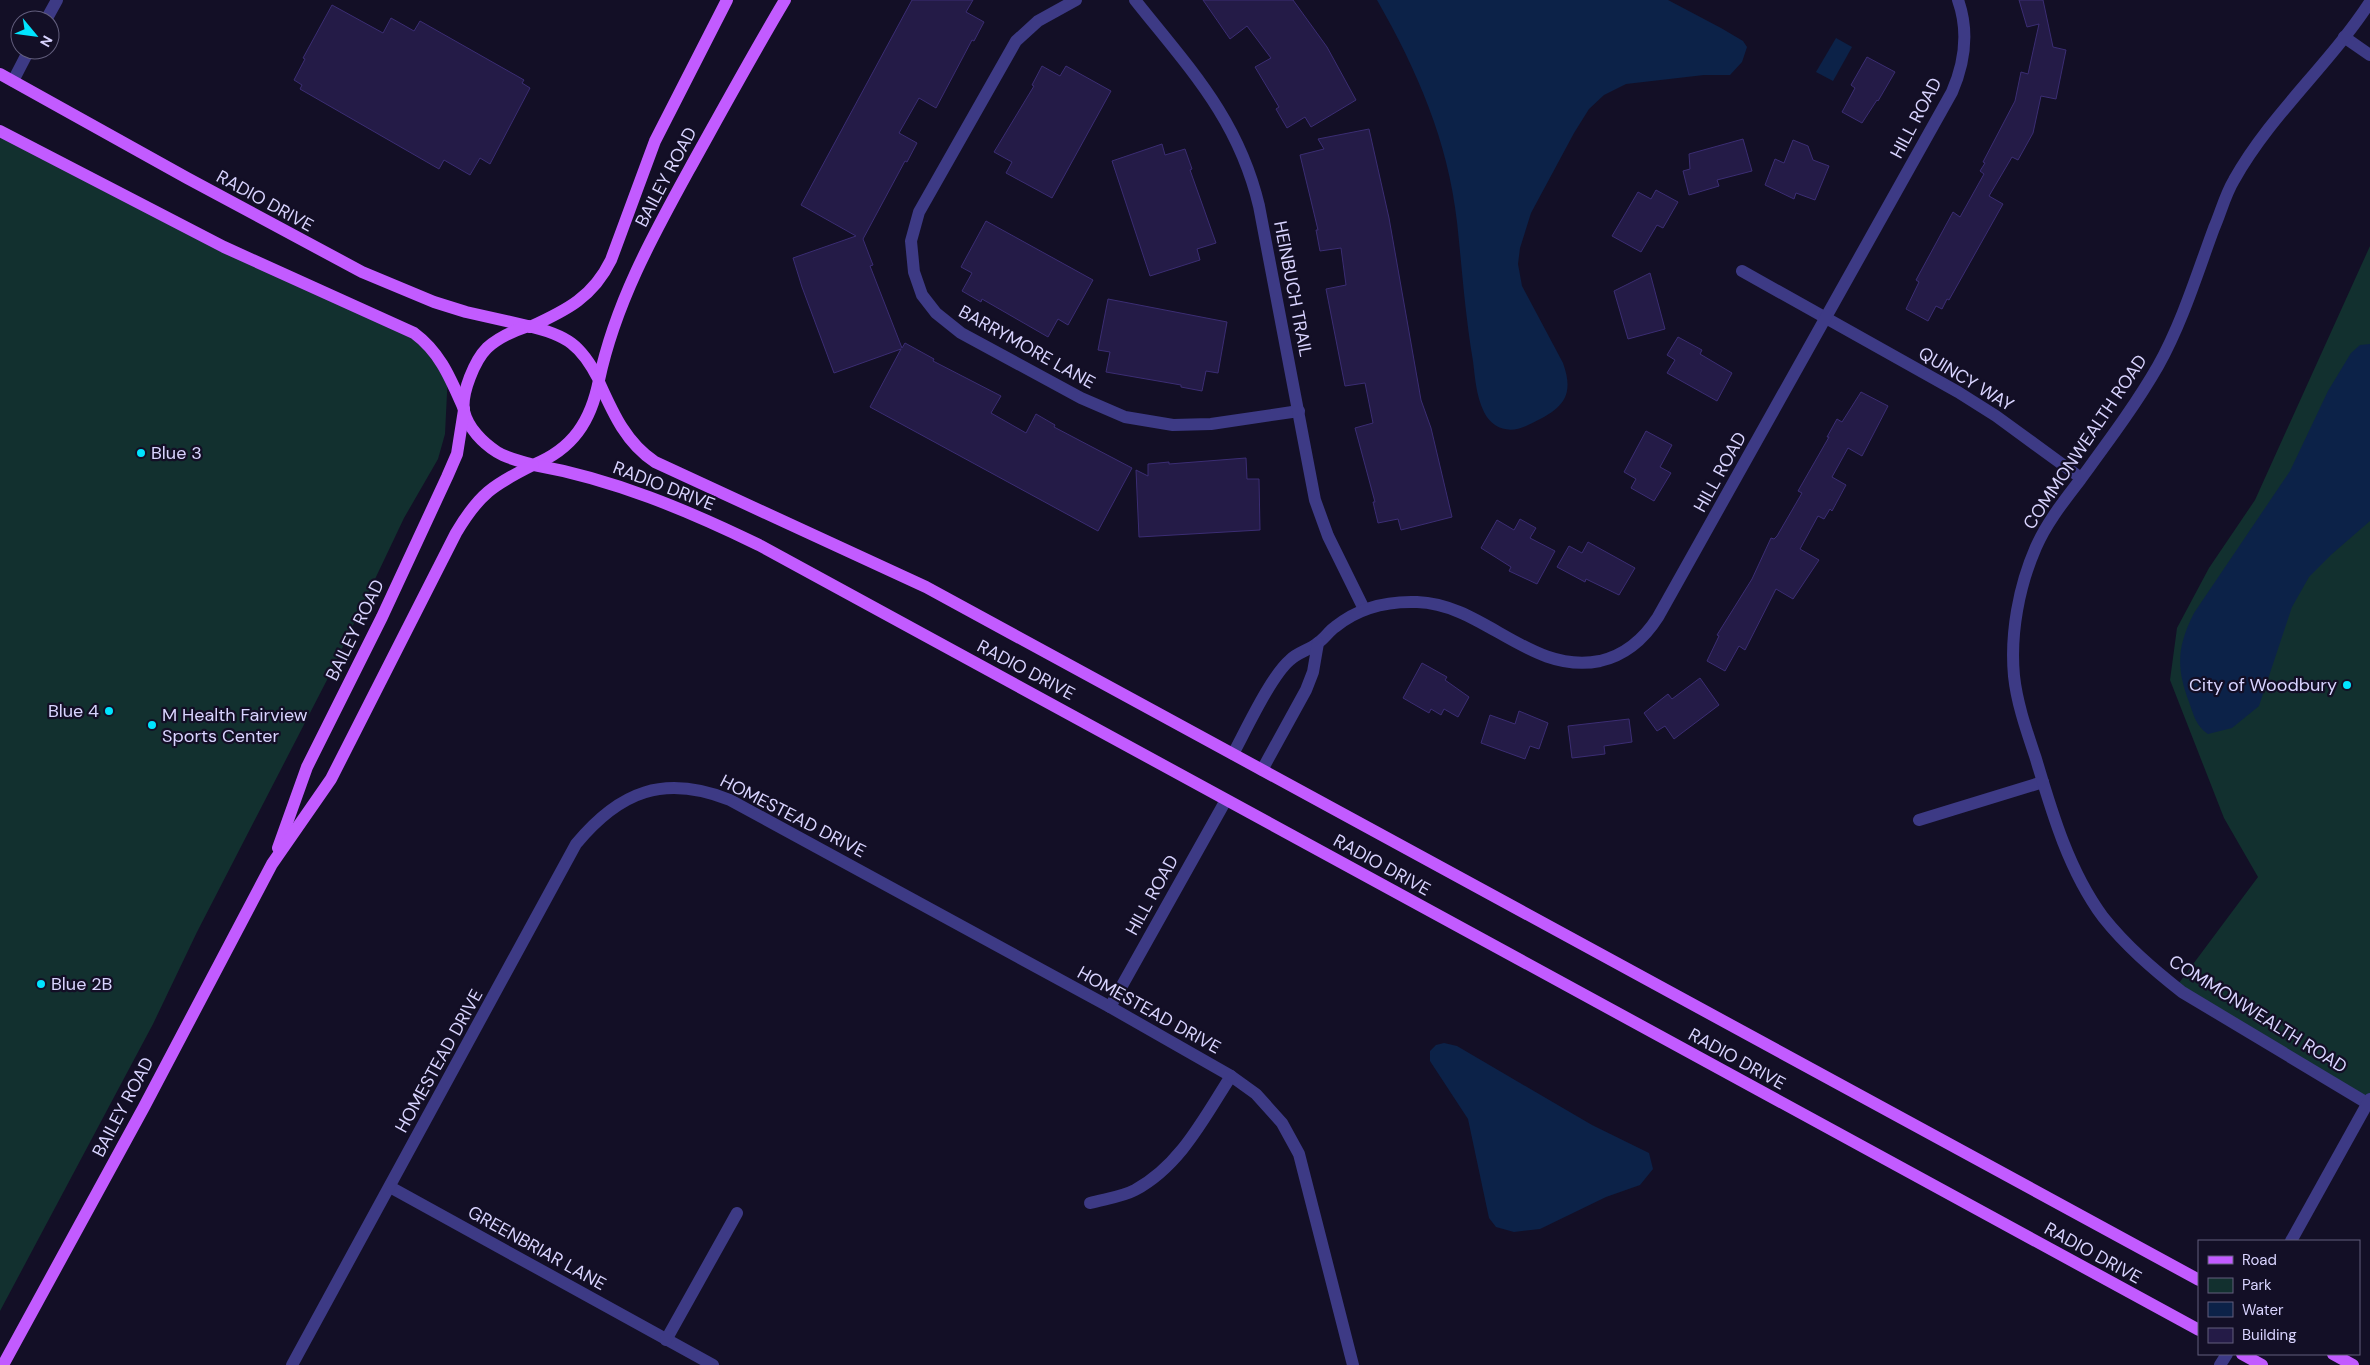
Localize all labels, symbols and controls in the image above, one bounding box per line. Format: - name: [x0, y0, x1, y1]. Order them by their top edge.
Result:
- north arrow: [10, 10, 60, 60]
- text: N: [36, 32, 57, 50]
- street label: HILL ROAD: [1885, 73, 1947, 163]
- street label: BAILEY ROAD: [630, 123, 702, 231]
- street label: RADIO DRIVE: [212, 164, 318, 238]
- street label: HEINBUCH TRAIL: [1268, 219, 1318, 359]
- street label: BARRYMORE LANE: [954, 299, 1100, 395]
- street label: QUINCY WAY: [1914, 341, 2019, 417]
- street label: COMMONWEALTH ROAD: [2018, 350, 2152, 534]
- street label: HILL ROAD: [1688, 428, 1752, 516]
- place label: Blue 3: [151, 441, 202, 465]
- marker: Blue 3: [135, 447, 147, 459]
- street label: RADIO DRIVE: [610, 456, 718, 516]
- street label: BAILEY ROAD: [320, 575, 390, 685]
- street label: RADIO DRIVE: [973, 634, 1079, 706]
- place label: City of Woodbury: [2189, 673, 2337, 697]
- marker: City of Woodbury: [2341, 679, 2353, 691]
- place label: Blue 4: [48, 699, 99, 723]
- place label: M Health Fairview Sports Center: [162, 703, 308, 748]
- marker: Blue 4: [103, 705, 115, 717]
- marker: M Health Fairview Sports Center: [146, 719, 158, 731]
- street label: HOMESTEAD DRIVE: [716, 769, 870, 863]
- street label: RADIO DRIVE: [1329, 828, 1435, 902]
- street label: HILL ROAD: [1120, 851, 1184, 939]
- street label: COMMONWEALTH ROAD: [2164, 949, 2352, 1079]
- street label: HOMESTEAD DRIVE: [1073, 961, 1225, 1059]
- place label: Blue 2B: [51, 972, 113, 996]
- marker: Blue 2B: [35, 978, 47, 990]
- street label: HOMESTEAD DRIVE: [390, 985, 488, 1137]
- street label: RADIO DRIVE: [1684, 1022, 1790, 1096]
- street label: BAILEY ROAD: [87, 1053, 159, 1161]
- street label: GREENBRIAR LANE: [464, 1200, 610, 1296]
- street label: RADIO DRIVE: [2040, 1216, 2146, 1290]
- legend: [2198, 1240, 2360, 1355]
- text: Road: [2242, 1250, 2277, 1270]
- text: Park: [2242, 1275, 2272, 1295]
- text: Water: [2242, 1300, 2284, 1320]
- text: Building: [2242, 1325, 2297, 1345]

